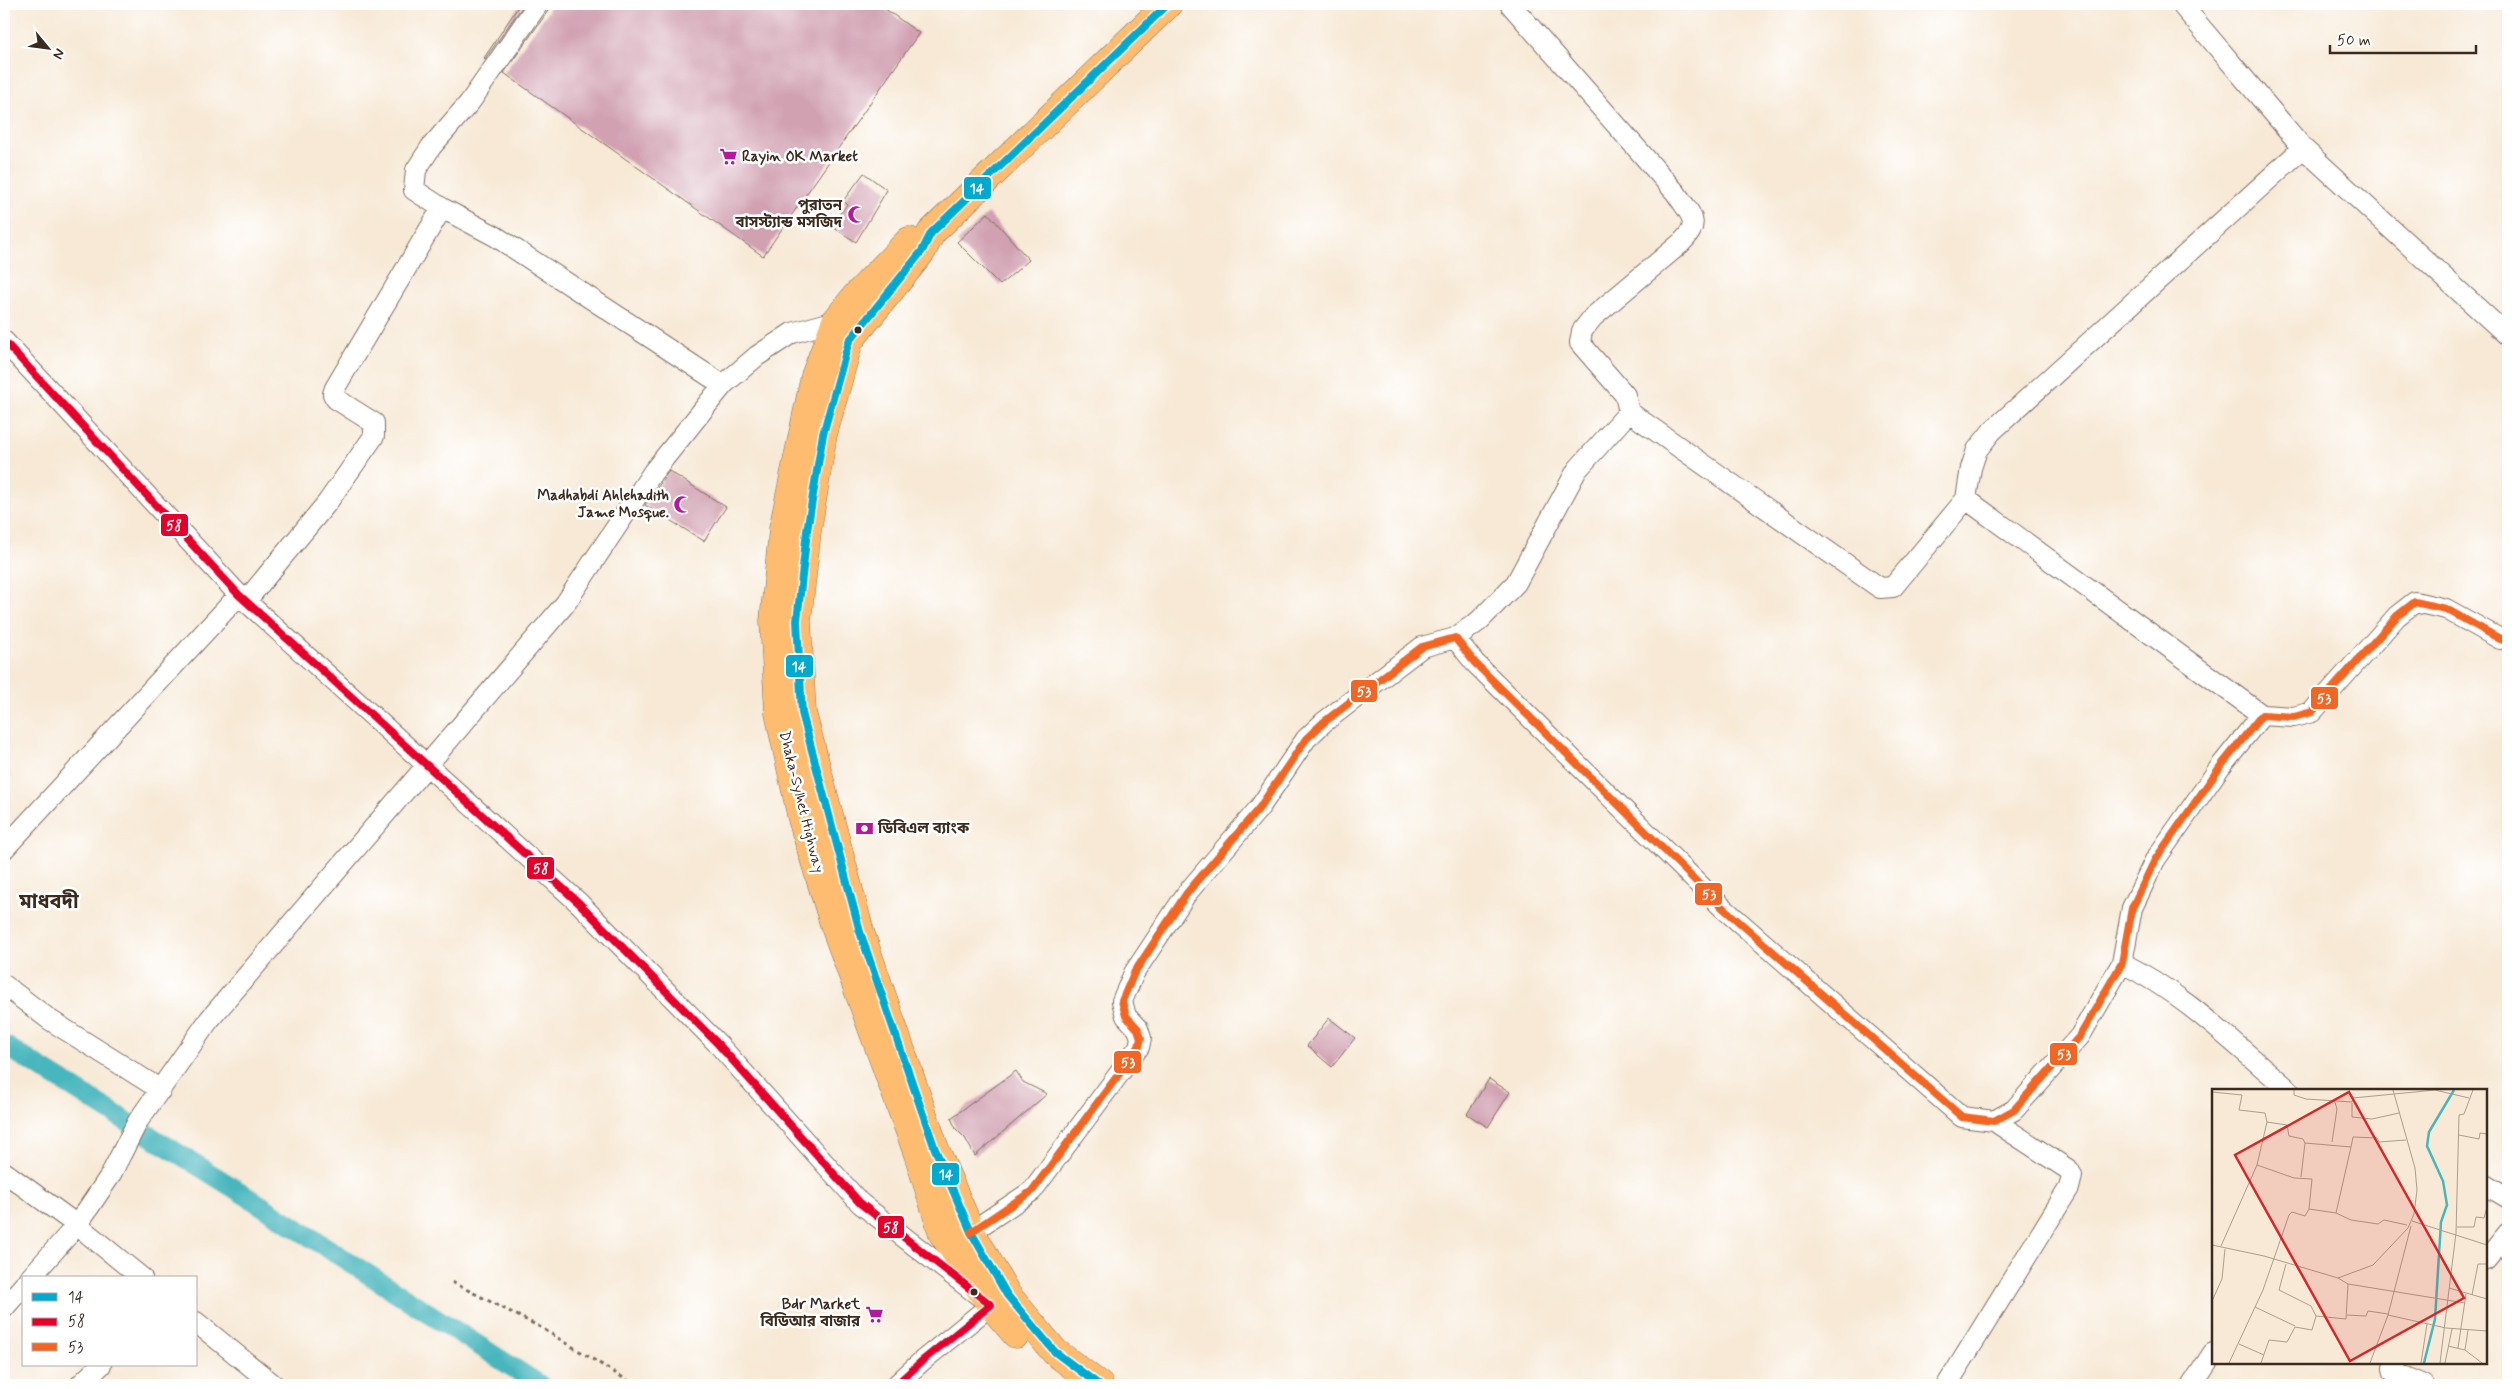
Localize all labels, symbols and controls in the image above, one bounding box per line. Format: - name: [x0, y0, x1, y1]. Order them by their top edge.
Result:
- north arrow: [22, 22, 72, 72]
- scale bar: [2330, 22, 2476, 54]
- text: 50 m: [2337, 31, 2371, 51]
- text: N: [48, 45, 69, 62]
- supermarket icon: Rayin OK Market: [718, 147, 738, 167]
- place label: Rayin OK Market: [742, 147, 858, 167]
- line badge: 14: [963, 176, 992, 200]
- text: 14: [970, 180, 985, 198]
- place label: পুরাতন বাসস্ট্যান্ড মসজিদ: [735, 196, 843, 233]
- mosque icon: পুরাতন বাসস্ট্যান্ড মসজিদ: [846, 205, 866, 225]
- unlabelled marker: [853, 325, 863, 335]
- place label: Madhabdi Ahlehadith Jame Mosque.: [537, 486, 669, 523]
- mosque icon: Madhabdi Ahlehadith Jame Mosque.: [673, 495, 693, 515]
- line badge: 58: [160, 513, 189, 537]
- text: 58: [166, 517, 182, 535]
- line badge: 14: [785, 654, 814, 678]
- text: 14: [792, 658, 807, 676]
- line badge: 53: [1350, 679, 1378, 703]
- text: 53: [1357, 683, 1371, 701]
- line badge: 53: [2310, 686, 2339, 710]
- text: 53: [2317, 690, 2331, 708]
- street label: Dhaka-Sylhet Highway: [774, 729, 828, 875]
- bank icon: ডিবিএল ব্যাংক: [854, 819, 874, 839]
- place label: ডিবিএল ব্যাংক: [877, 819, 970, 839]
- line badge: 58: [526, 856, 555, 880]
- text: 58: [533, 860, 549, 878]
- line badge: 53: [1694, 882, 1723, 906]
- text: 53: [1702, 886, 1716, 904]
- district label: মাধবদী: [18, 889, 79, 916]
- line badge: 53: [2049, 1042, 2078, 1066]
- text: 53: [2057, 1046, 2071, 1064]
- line badge: 53: [1113, 1050, 1142, 1074]
- text: 53: [1121, 1054, 1135, 1072]
- inset map: [2212, 1089, 2487, 1364]
- line badge: 14: [931, 1162, 960, 1186]
- text: 14: [939, 1166, 954, 1184]
- line badge: 58: [877, 1215, 905, 1239]
- text: 58: [883, 1219, 899, 1237]
- legend: [22, 1276, 198, 1366]
- unlabelled marker: [969, 1287, 979, 1297]
- text: 14: [68, 1288, 84, 1308]
- place label: Bdr Market বিডিআর বাজার: [759, 1295, 861, 1332]
- supermarket icon: Bdr Market বিডিআর বাজার: [864, 1304, 884, 1324]
- text: 58: [68, 1312, 85, 1332]
- text: 53: [68, 1338, 83, 1358]

